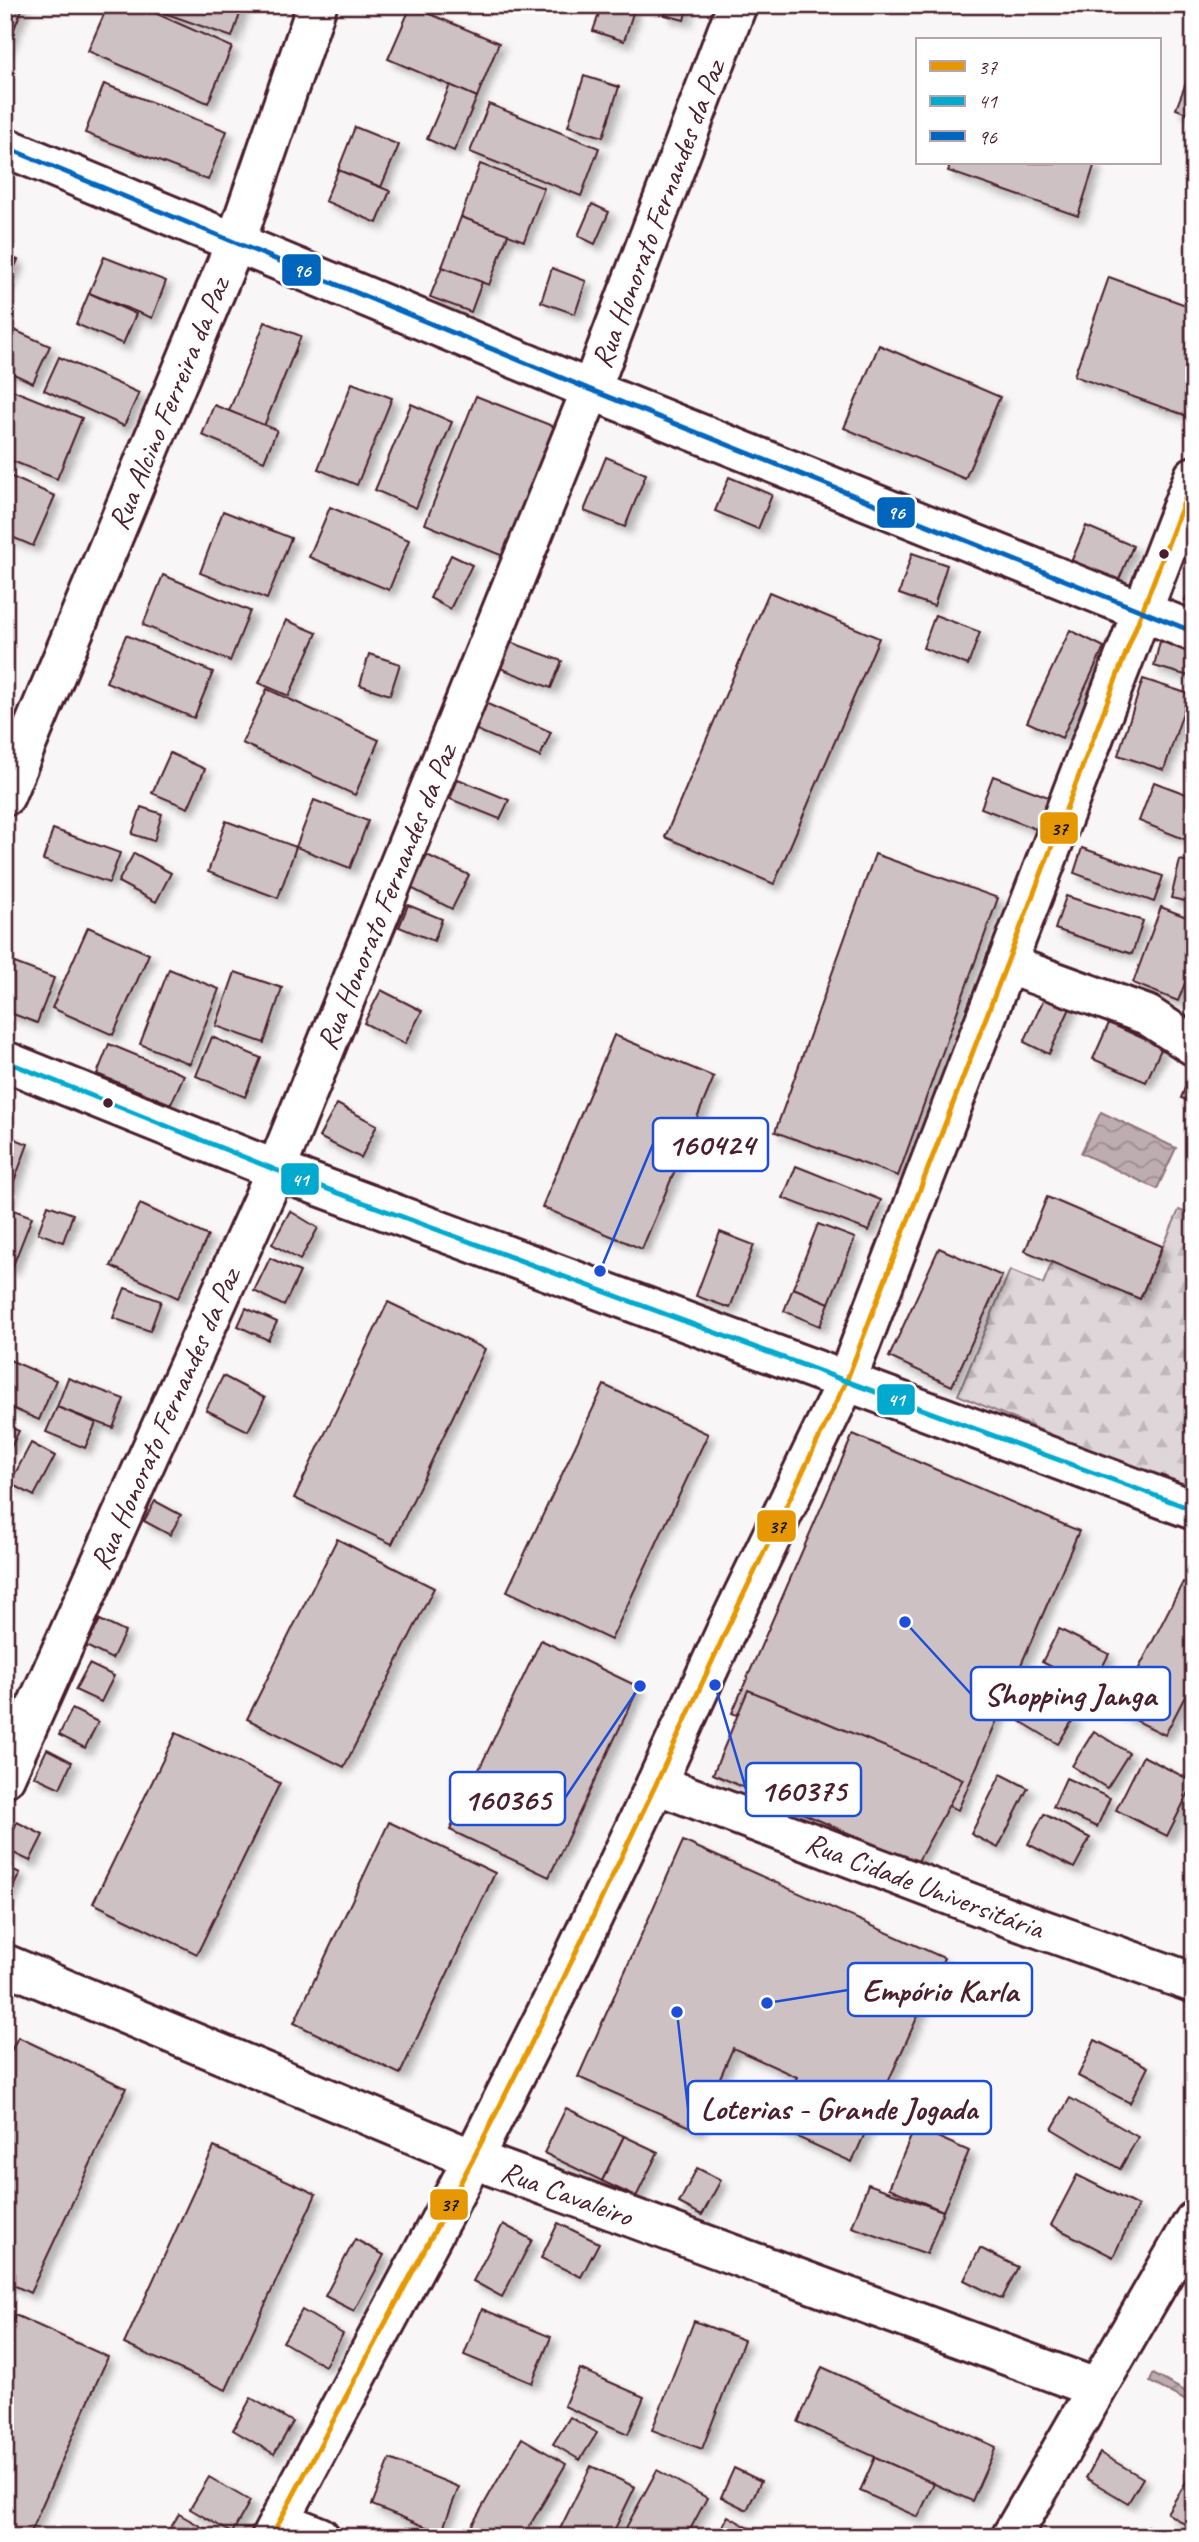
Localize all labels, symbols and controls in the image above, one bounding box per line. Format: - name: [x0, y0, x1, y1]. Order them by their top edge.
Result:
- legend: [916, 38, 1160, 164]
- street label: Rua Honorato Fernandes da Paz: [582, 52, 734, 373]
- text: 37: [978, 54, 998, 80]
- text: 41: [978, 88, 998, 114]
- text: 96: [978, 124, 997, 150]
- line badge: 96: [281, 253, 322, 287]
- text: 96: [293, 259, 313, 283]
- street label: Rua Alcino Ferreira da Paz: [99, 269, 239, 536]
- line badge: 96: [876, 496, 916, 529]
- text: 96: [887, 501, 907, 525]
- unlabelled marker: [1157, 547, 1171, 561]
- street label: Rua Honorato Fernandes da Paz: [308, 736, 466, 1055]
- line badge: 37: [1039, 811, 1079, 845]
- text: 37: [1050, 817, 1070, 841]
- unlabelled marker: [101, 1096, 115, 1110]
- callout: 160424: [653, 1118, 768, 1171]
- text: 160424: [667, 1124, 758, 1165]
- line badge: 41: [280, 1162, 320, 1196]
- text: 41: [291, 1168, 311, 1192]
- street label: Rua Honorato Fernandes da Paz: [81, 1259, 250, 1576]
- line badge: 41: [876, 1383, 916, 1416]
- text: 41: [887, 1388, 907, 1412]
- line badge: 37: [756, 1509, 797, 1543]
- text: 37: [768, 1515, 788, 1539]
- callout: Shopping Janga: [971, 1667, 1170, 1720]
- text: Shopping Janga: [984, 1674, 1159, 1715]
- callout: 160375: [746, 1763, 861, 1816]
- text: 160375: [760, 1770, 849, 1811]
- callout: 160365: [450, 1772, 565, 1825]
- text: 160365: [463, 1779, 554, 1820]
- street label: Rua Cidade Universitária: [800, 1823, 1050, 1948]
- callout: Empório Karla: [848, 1963, 1032, 2016]
- text: Empório Karla: [862, 1970, 1021, 2011]
- callout: Loterias - Grande Jogada: [688, 2081, 991, 2134]
- text: Loterias - Grande Jogada: [701, 2088, 980, 2129]
- street label: Rua Cavaleiro: [496, 2152, 639, 2235]
- line badge: 37: [429, 2188, 469, 2221]
- text: 37: [440, 2193, 460, 2217]

